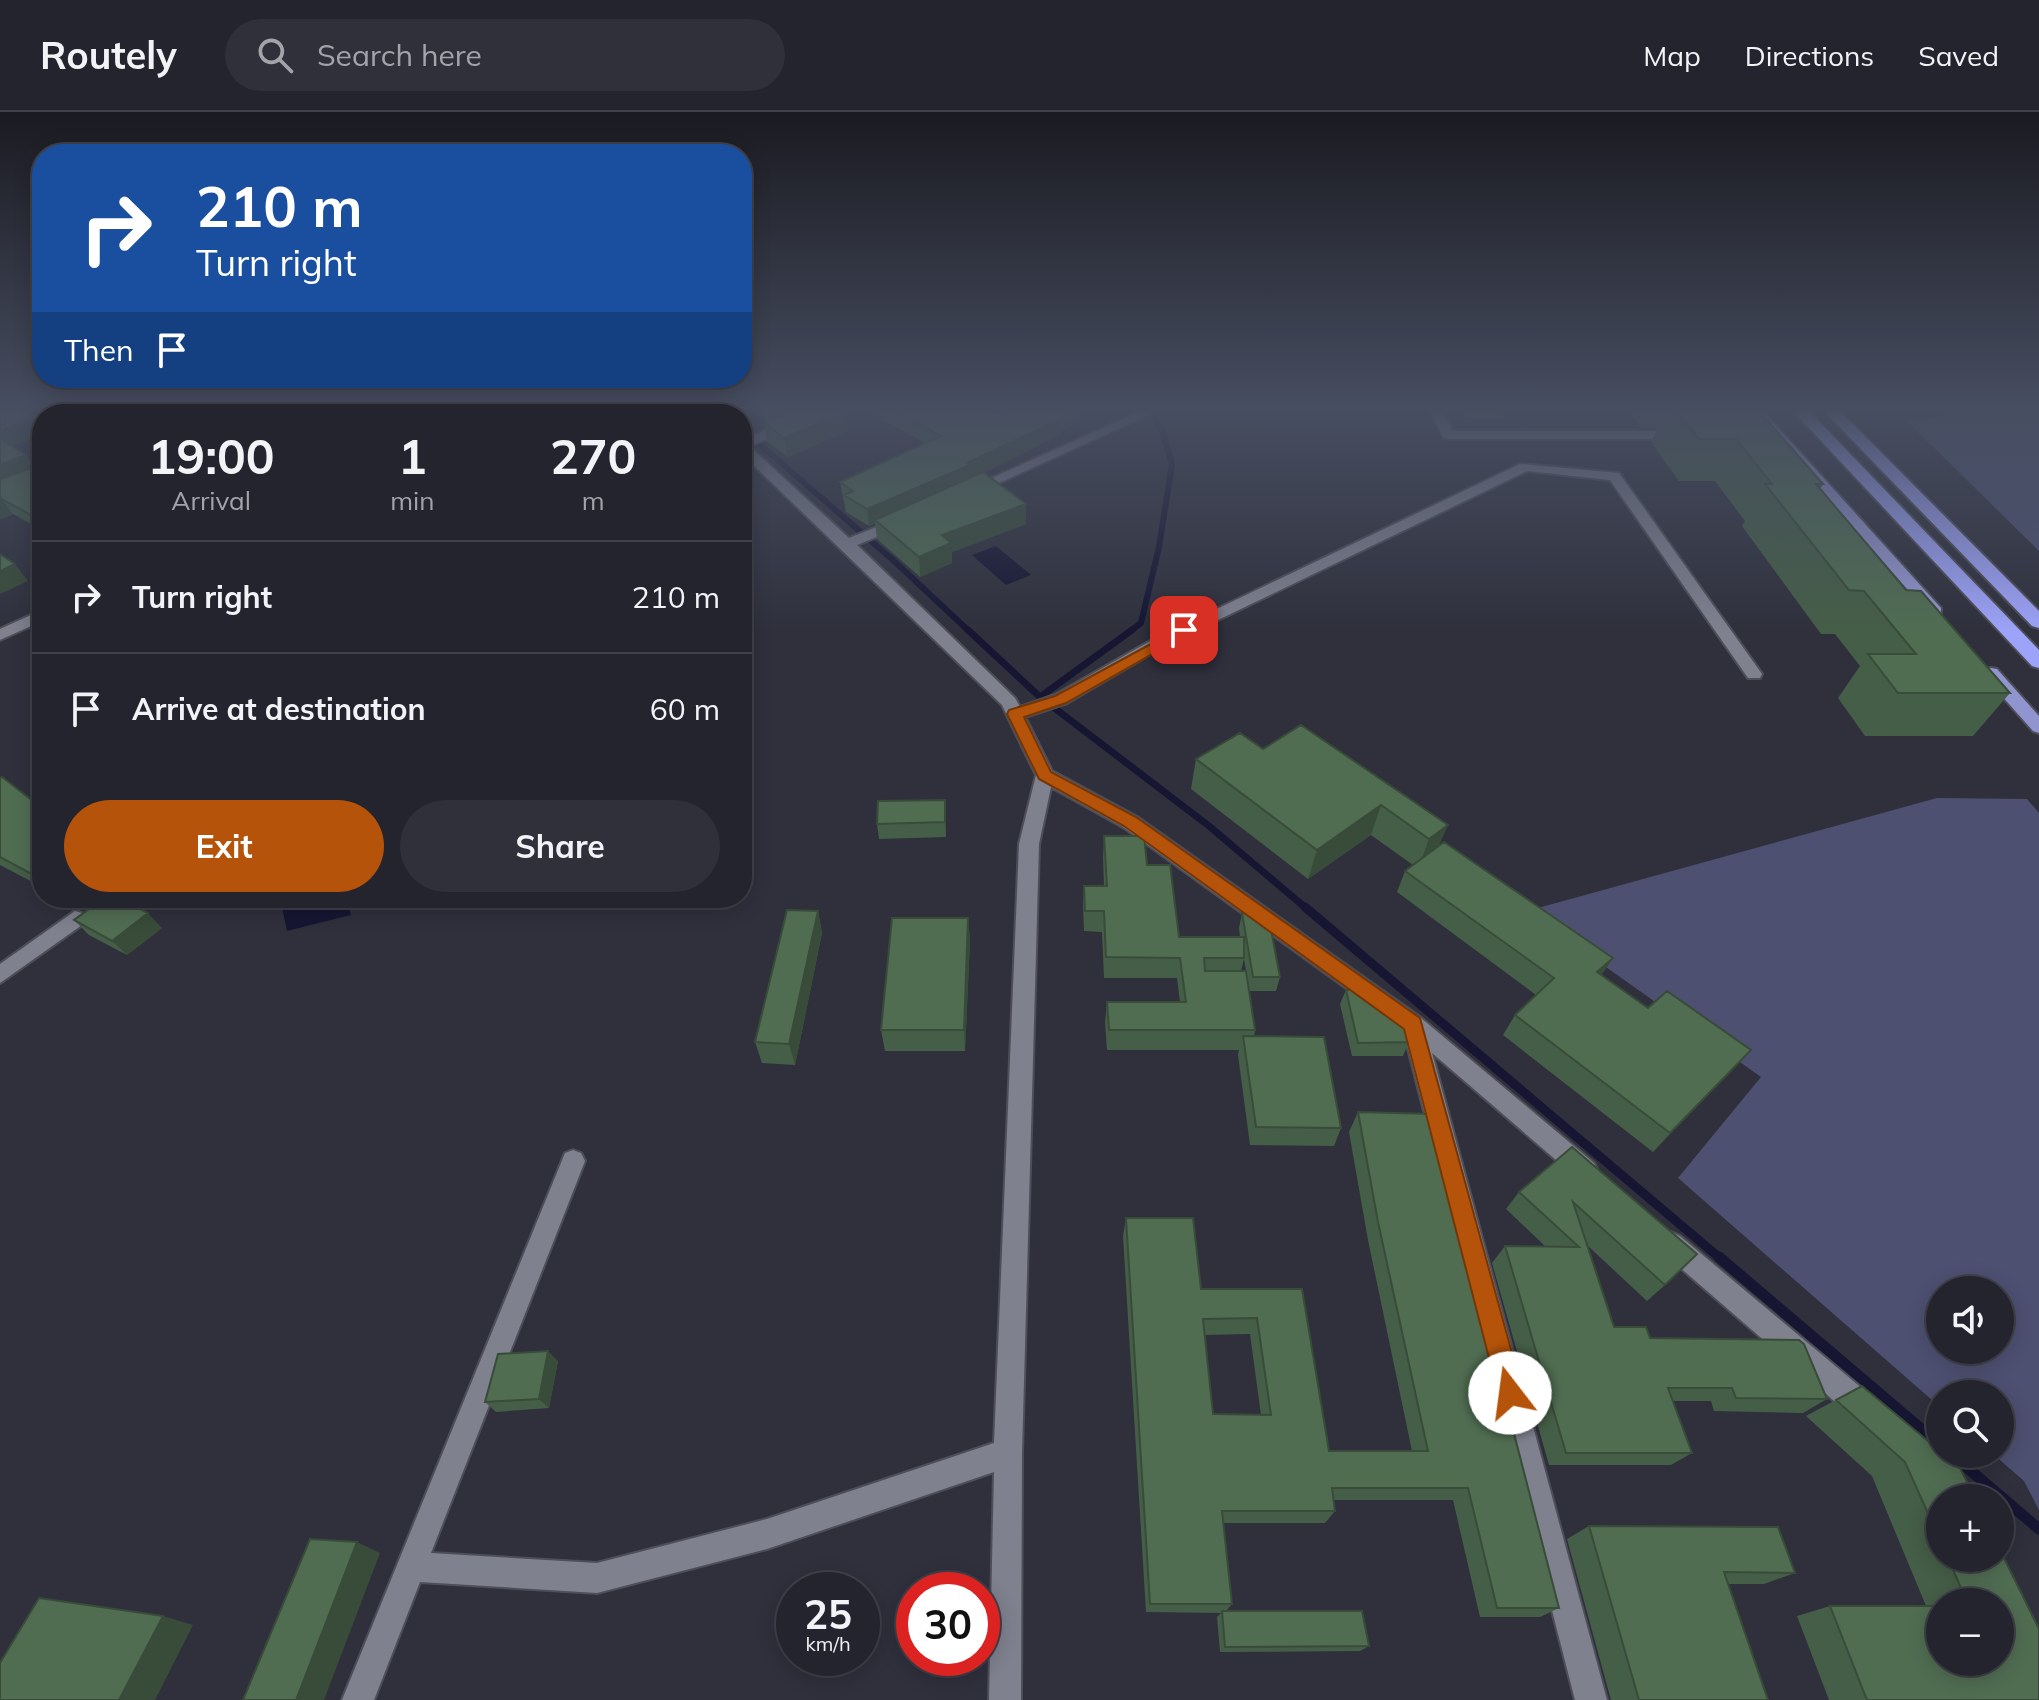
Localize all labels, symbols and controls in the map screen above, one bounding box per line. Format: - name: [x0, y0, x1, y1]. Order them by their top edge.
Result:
- search box: [225, 19, 785, 91]
- text: Routely: [40, 31, 177, 79]
- icon: search: [253, 33, 297, 77]
- text: Search here: [317, 36, 482, 74]
- text: Map: [1643, 38, 1701, 73]
- text: Directions: [1745, 38, 1874, 73]
- text: Saved: [1918, 38, 1999, 73]
- text: 210 m: [196, 171, 363, 241]
- icon: right: [64, 176, 168, 280]
- text: Turn right: [196, 240, 357, 285]
- icon: arrive: [150, 328, 194, 372]
- text: Then: [64, 331, 134, 369]
- text: 19:00: [148, 426, 275, 486]
- text: 1: [398, 426, 427, 486]
- text: 270: [550, 426, 636, 486]
- text: Arrival: [171, 484, 251, 517]
- text: min: [390, 484, 434, 517]
- text: m: [582, 484, 605, 517]
- icon: right: [64, 575, 108, 619]
- text: Turn right: [132, 578, 272, 616]
- text: 210 m: [632, 578, 720, 616]
- pin: [1150, 596, 1218, 664]
- icon: arrive: [1162, 608, 1206, 652]
- icon: arrive: [64, 687, 108, 731]
- text: Arrive at destination: [132, 690, 426, 728]
- text: 60 m: [650, 690, 720, 728]
- button: Exit: [64, 800, 384, 892]
- button: Share: [400, 800, 720, 892]
- map controls: [1926, 1276, 2014, 1676]
- button: sound: [1926, 1276, 2014, 1364]
- position arrow: [1468, 1351, 1552, 1435]
- button: search: [1926, 1380, 2014, 1468]
- button: +: [1926, 1484, 2014, 1572]
- speed limit sign: 30: [896, 1572, 1000, 1676]
- button: −: [1926, 1588, 2014, 1676]
- text: 25: [804, 1589, 852, 1639]
- text: km/h: [805, 1631, 851, 1656]

